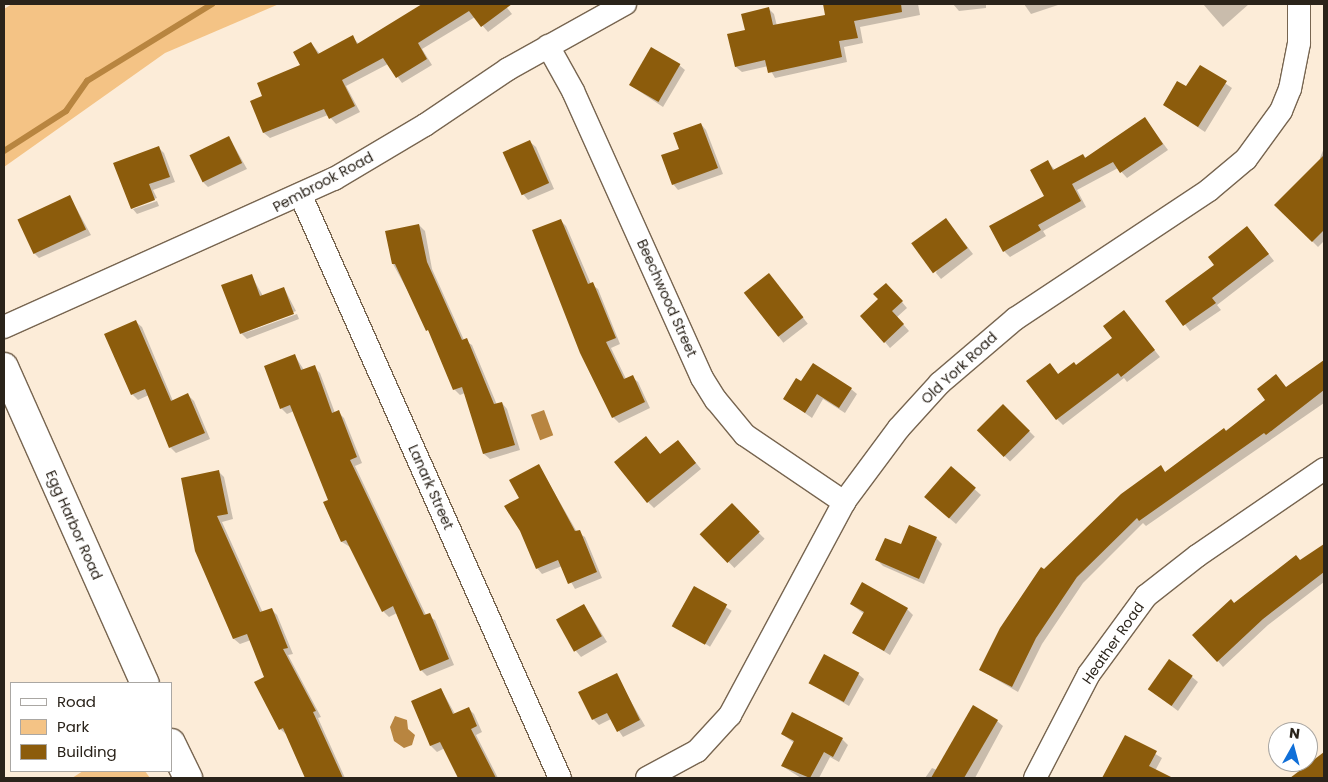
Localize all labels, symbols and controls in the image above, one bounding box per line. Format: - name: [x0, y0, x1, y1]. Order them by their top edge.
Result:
- street label: Pembrook Road: [270, 148, 376, 216]
- street label: Beechwood Street: [633, 237, 701, 359]
- street label: Old York Road: [918, 329, 1000, 407]
- street label: Lanark Street: [405, 442, 457, 532]
- street label: Egg Harbor Road: [42, 468, 106, 582]
- street label: Heather Road: [1079, 599, 1147, 687]
- legend: [10, 682, 172, 772]
- text: Road: [57, 691, 96, 712]
- text: Park: [57, 716, 89, 737]
- north arrow: [1268, 722, 1318, 772]
- text: N: [1288, 723, 1301, 744]
- text: Building: [57, 741, 117, 762]

